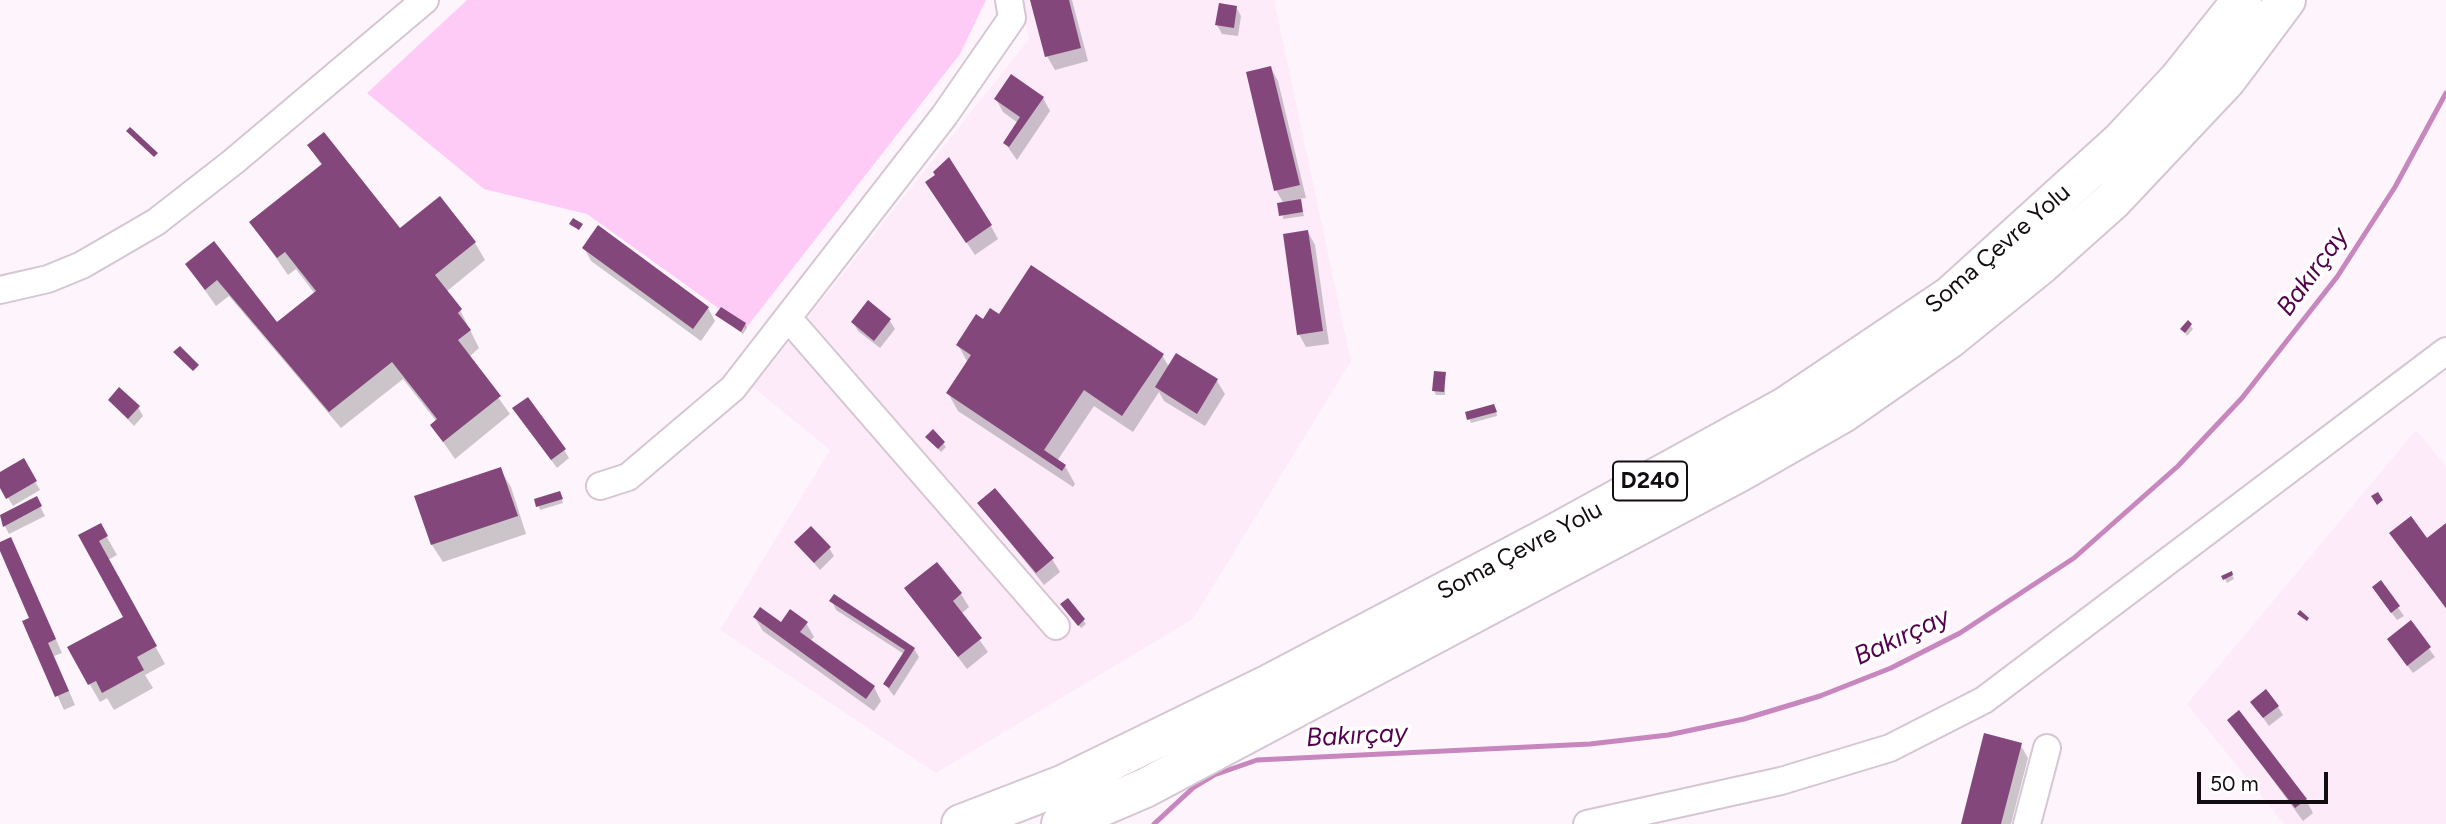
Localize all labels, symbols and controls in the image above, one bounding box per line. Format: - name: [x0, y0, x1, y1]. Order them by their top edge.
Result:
- street label: Soma Çevre Yolu: [1920, 178, 2076, 320]
- water label: Bakırçay: [2270, 222, 2356, 322]
- road number: D240: [1613, 461, 1687, 500]
- street label: Soma Çevre Yolu: [1433, 495, 1607, 607]
- water label: Bakırçay: [1849, 601, 1955, 673]
- water label: Bakırçay: [1305, 718, 1409, 754]
- scale bar: [2201, 758, 2332, 802]
- text: 50 m: [2210, 771, 2259, 796]

